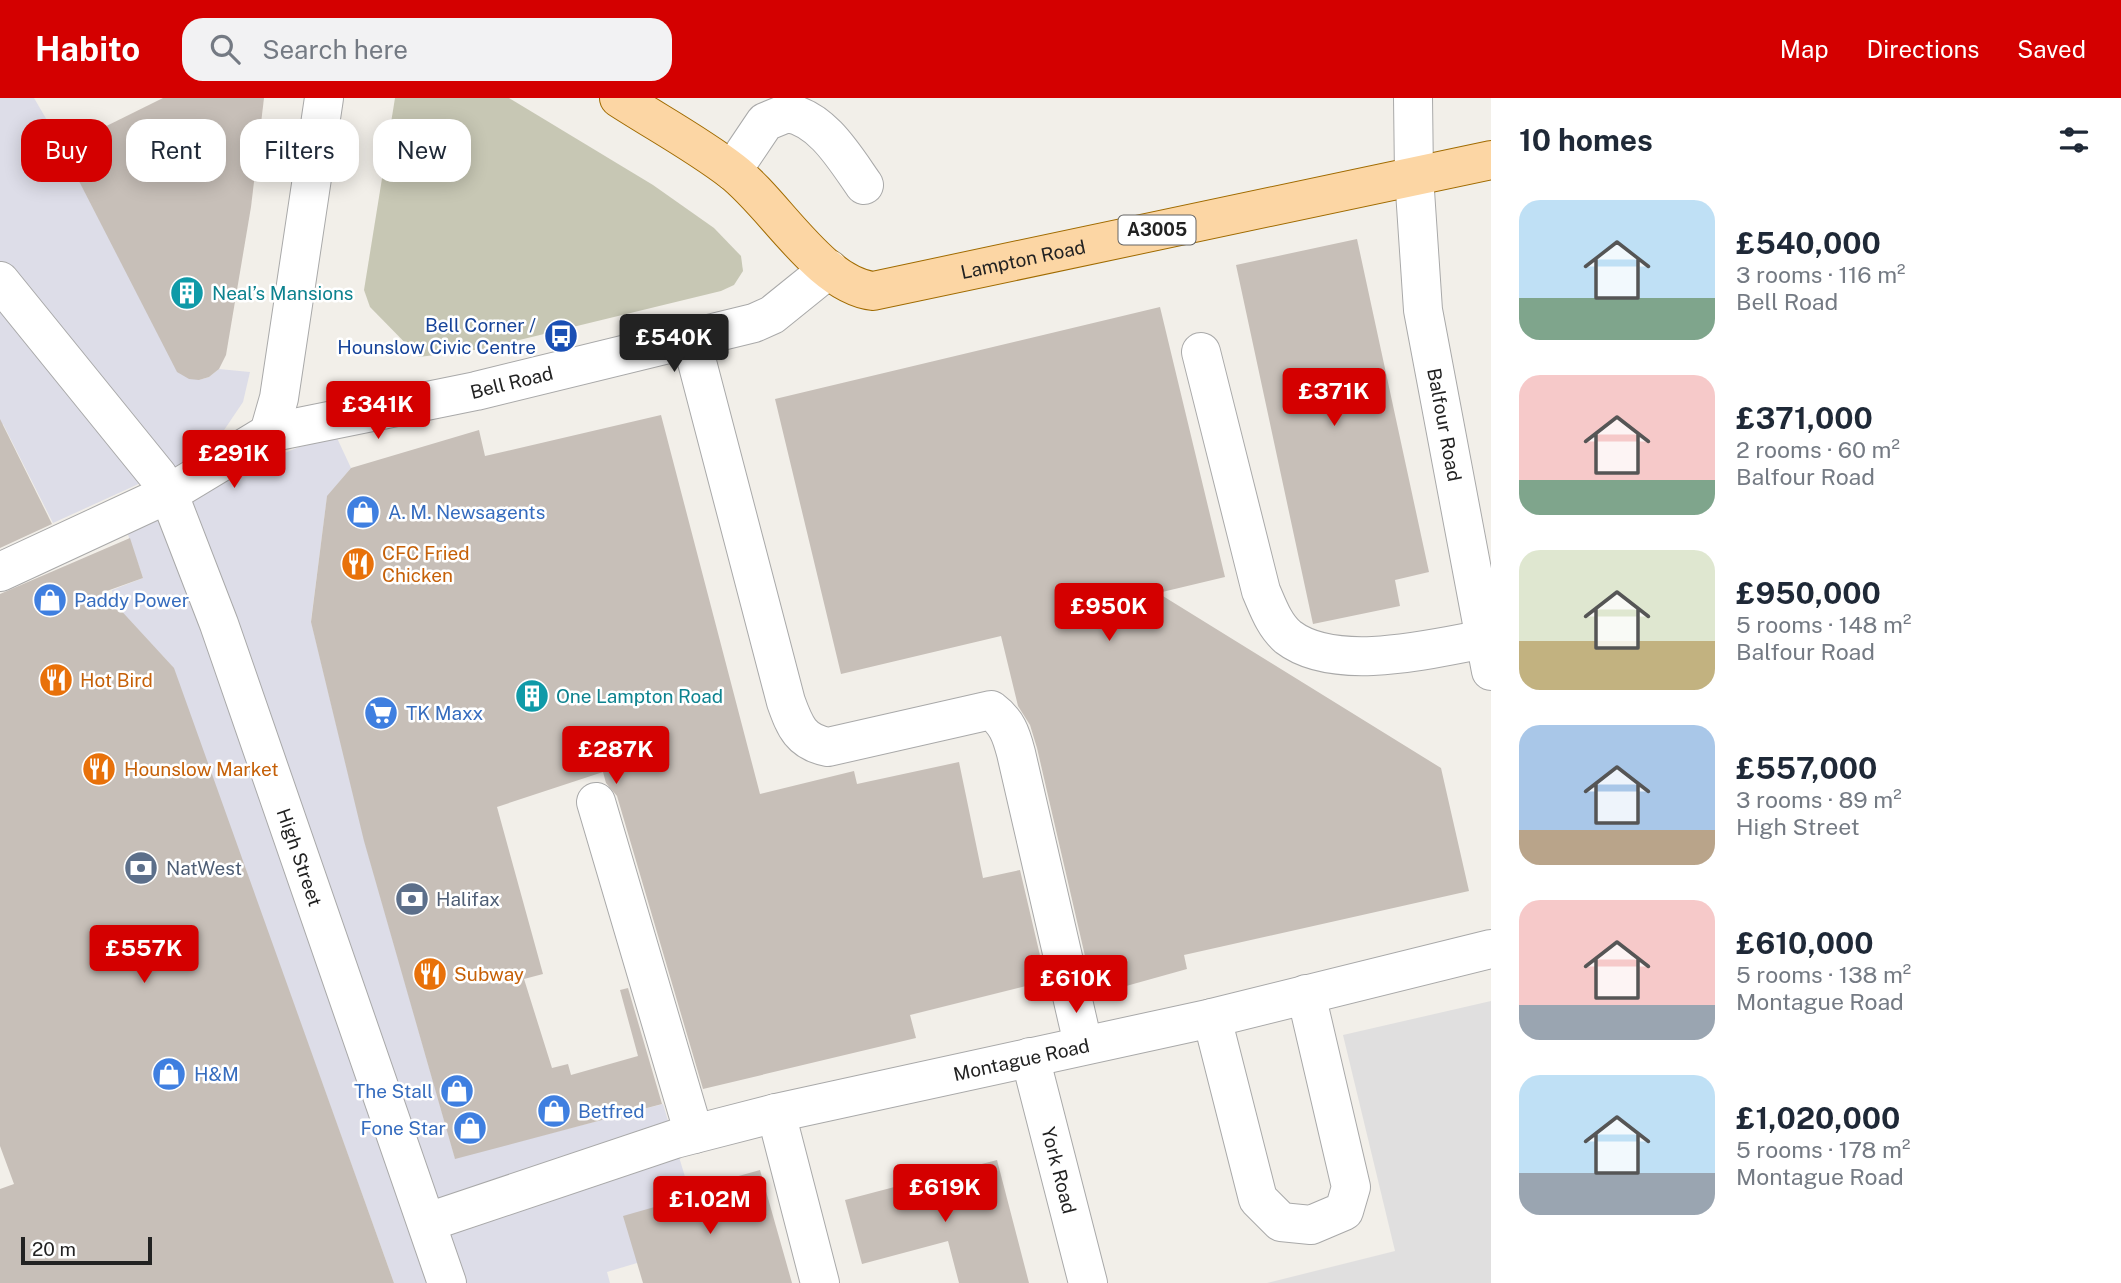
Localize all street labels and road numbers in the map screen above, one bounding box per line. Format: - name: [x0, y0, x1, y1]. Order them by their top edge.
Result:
- road number: A3005: [1118, 216, 1196, 244]
- street label: Lampton Road: [959, 235, 1087, 283]
- street label: Bell Road: [468, 362, 555, 403]
- street label: Balfour Road: [1423, 366, 1466, 483]
- street label: High Street: [273, 805, 327, 909]
- street label: Montague Road: [951, 1034, 1092, 1085]
- street label: York Road: [1037, 1125, 1081, 1216]

